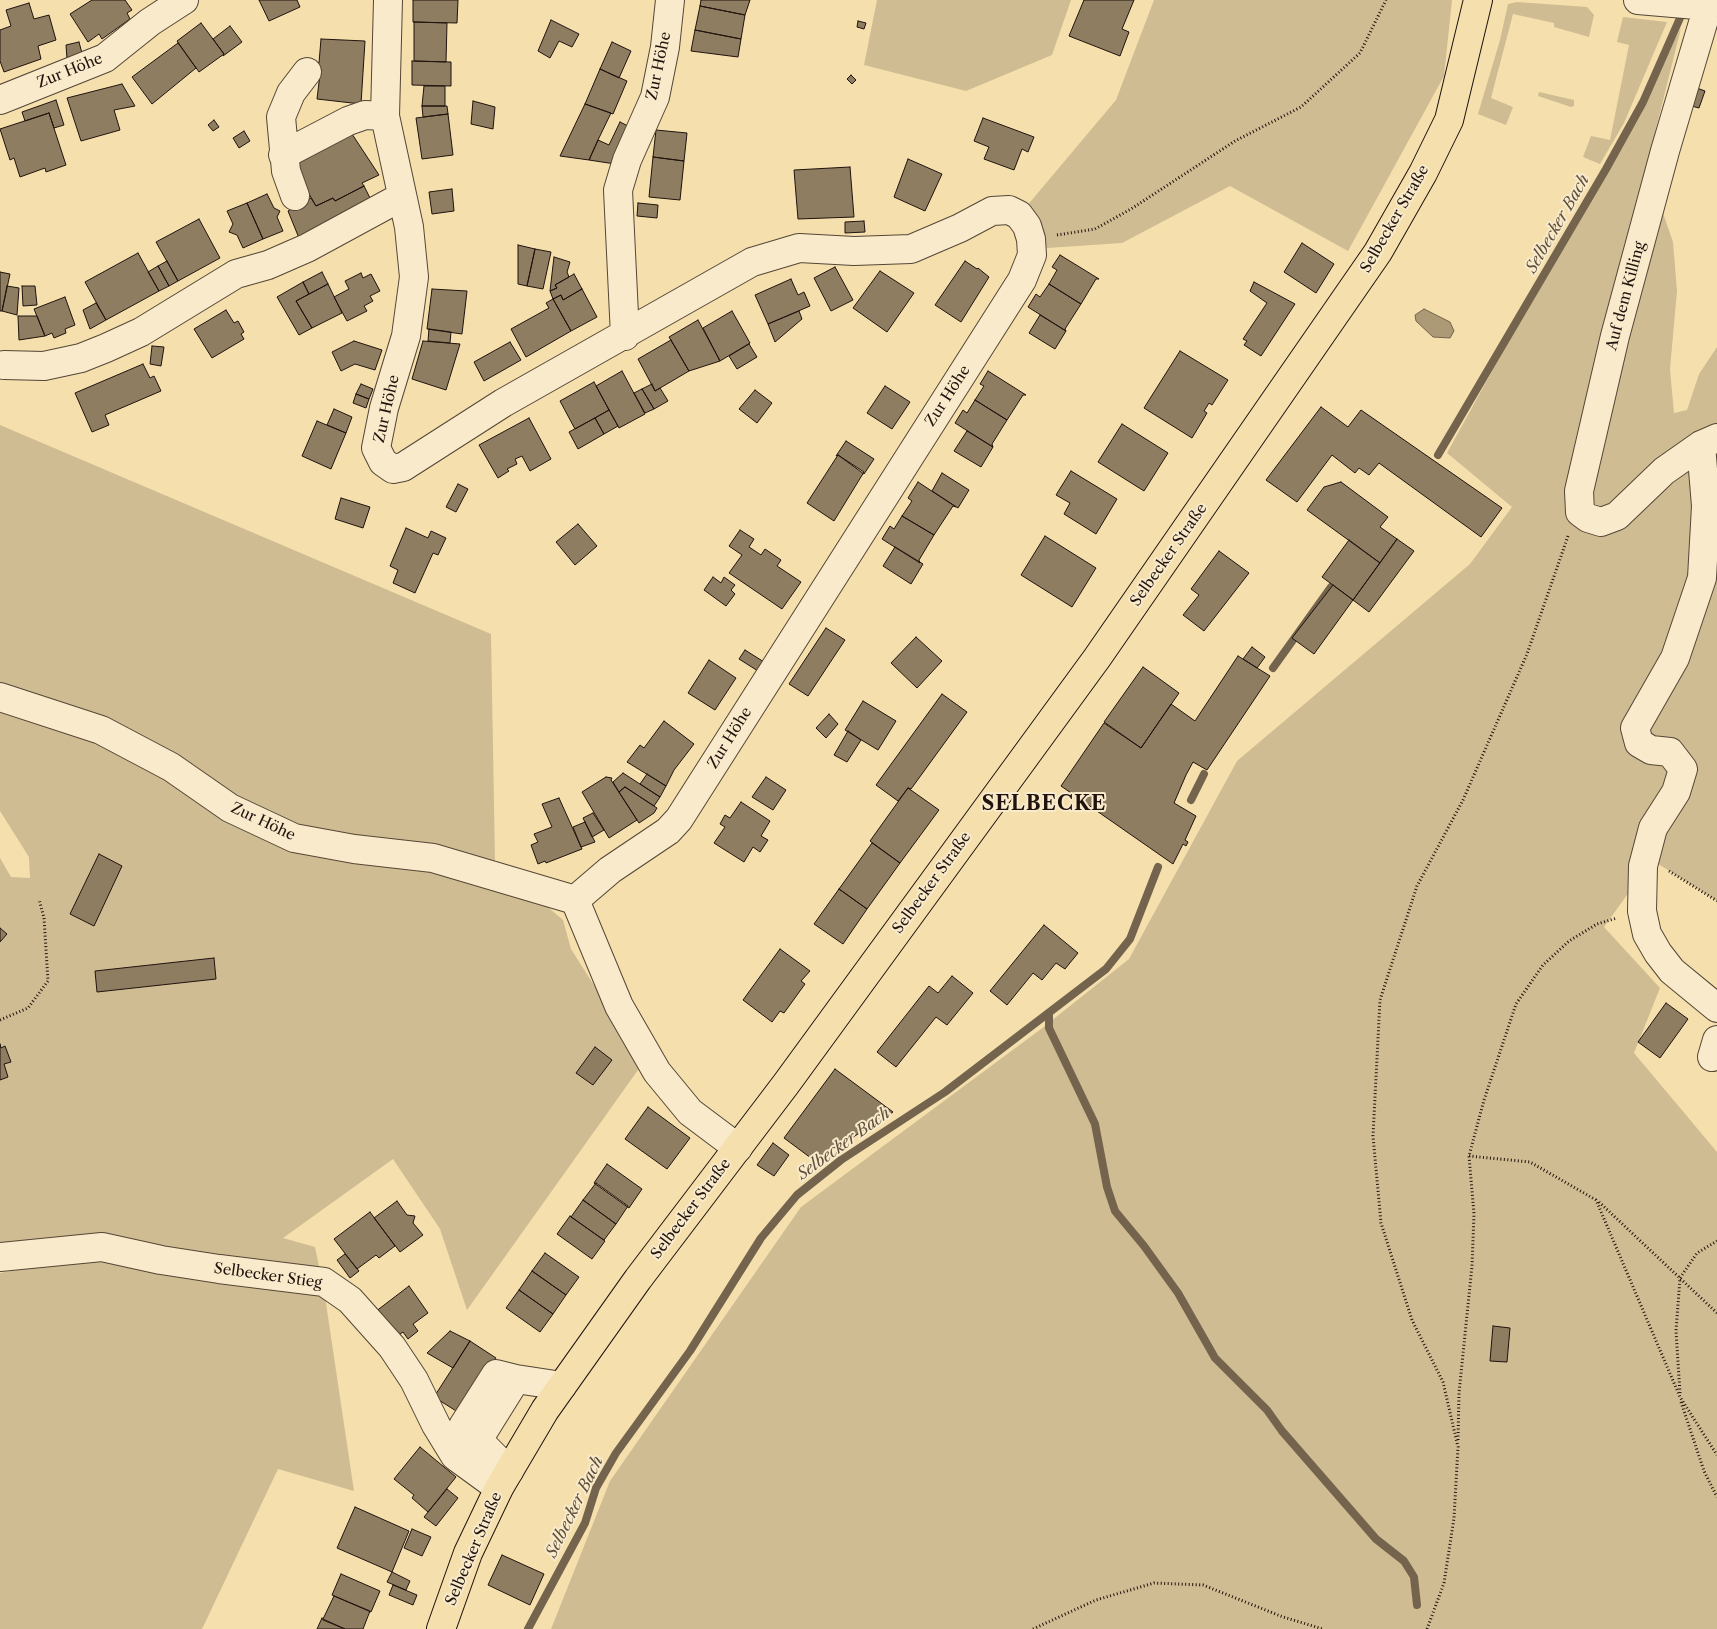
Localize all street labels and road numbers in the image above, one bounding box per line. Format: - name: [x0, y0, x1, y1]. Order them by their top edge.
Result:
- street label: Zur Höhe: [643, 30, 675, 102]
- street label: Zur Höhe: [35, 50, 105, 92]
- street label: Selbecker Straße: [1357, 162, 1433, 276]
- street label: Auf dem Killing: [1603, 240, 1649, 352]
- street label: Zur Höhe: [922, 362, 974, 430]
- street label: Zur Höhe: [370, 373, 404, 445]
- street label: Selbecker Straße: [1127, 500, 1211, 610]
- street label: Zur Höhe: [704, 704, 756, 772]
- street label: Zur Höhe: [228, 799, 298, 845]
- street label: Selbecker Straße: [889, 829, 975, 937]
- street label: Selbecker Straße: [647, 1155, 735, 1263]
- street label: Selbecker Stieg: [213, 1259, 323, 1293]
- street label: Selbecker Straße: [442, 1490, 506, 1608]

